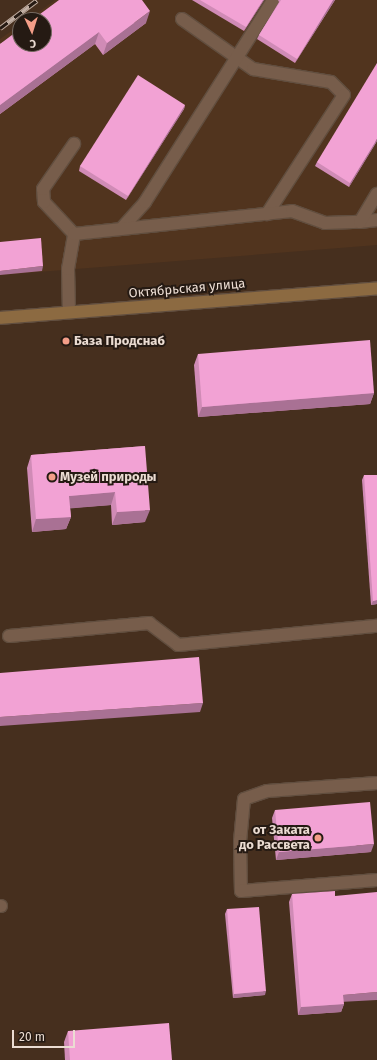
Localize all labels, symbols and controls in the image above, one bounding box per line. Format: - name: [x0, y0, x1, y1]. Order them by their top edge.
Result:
- north arrow: [12, 12, 52, 52]
- text: С: [29, 37, 36, 50]
- street label: Октябрьская улица: [128, 276, 246, 302]
- place label: База Продснаб: [74, 333, 165, 349]
- marker: База Продснаб: [61, 336, 71, 346]
- place label: Музей природы: [60, 469, 156, 485]
- marker: Музей природы: [47, 472, 57, 482]
- place label: от Заката до Рассвета: [239, 823, 310, 854]
- marker: от Заката до Рассвета: [313, 833, 323, 843]
- scale bar: [14, 1022, 77, 1048]
- text: 20 m: [19, 1030, 45, 1044]

